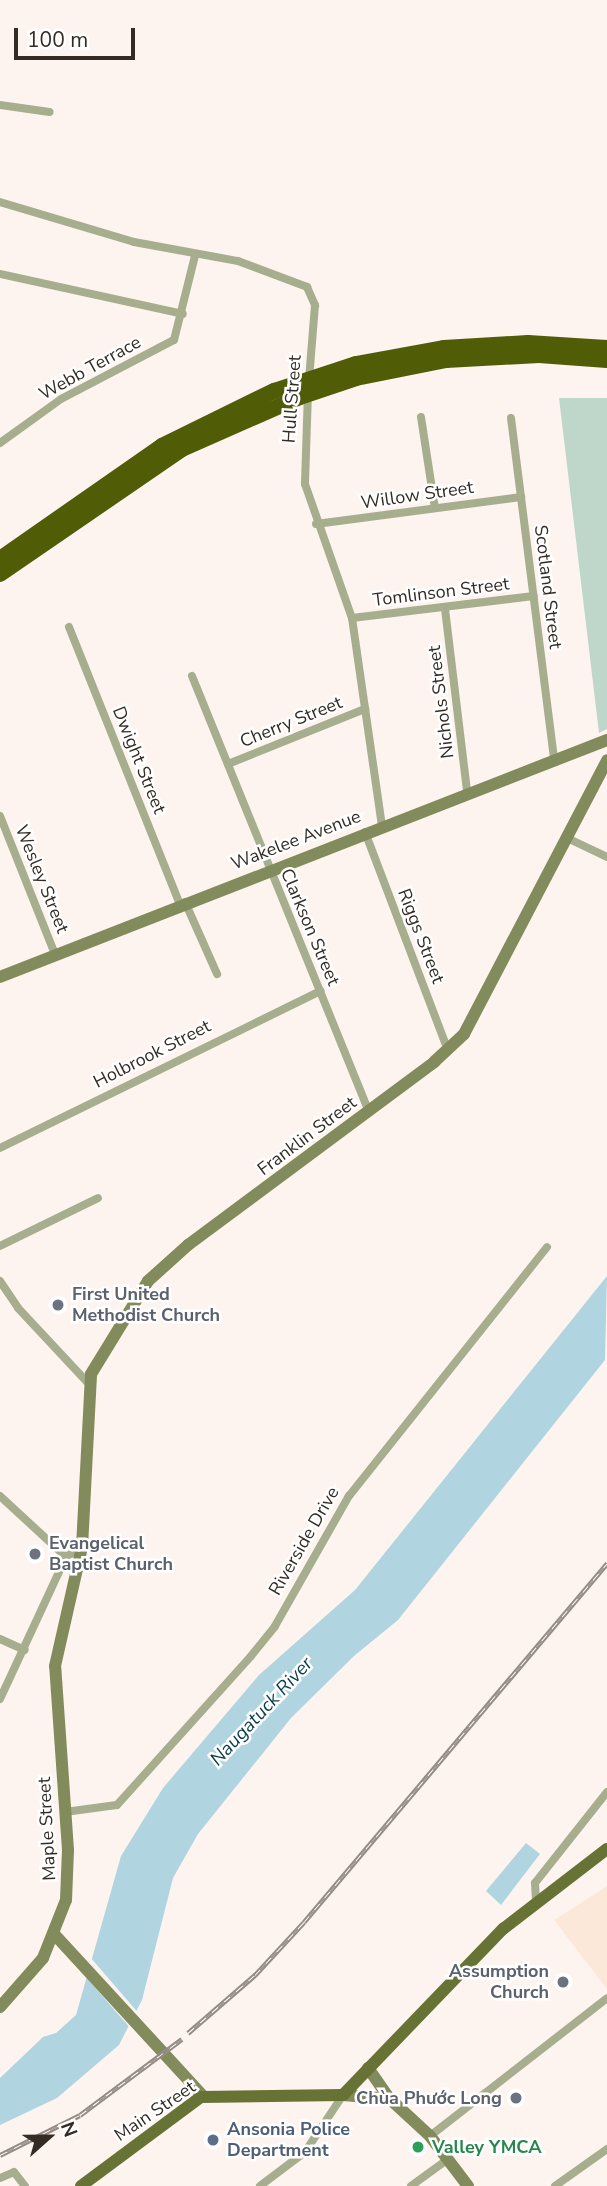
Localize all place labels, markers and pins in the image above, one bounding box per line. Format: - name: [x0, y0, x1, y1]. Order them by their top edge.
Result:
- place label: First United Methodist Church: [72, 1284, 220, 1326]
- marker: First United Methodist Church: [50, 1297, 66, 1313]
- place label: Evangelical Baptist Church: [49, 1533, 173, 1576]
- marker: Evangelical Baptist Church: [27, 1546, 43, 1562]
- place label: Assumption Church: [449, 1961, 549, 2004]
- marker: Assumption Church: [555, 1974, 571, 1990]
- place label: Chùa Phước Long: [356, 2087, 502, 2109]
- marker: Chùa Phước Long: [508, 2090, 524, 2106]
- place label: Ansonia Police Department: [227, 2119, 350, 2162]
- marker: Ansonia Police Department: [205, 2132, 221, 2148]
- place label: Valley YMCA: [432, 2136, 542, 2158]
- marker: Valley YMCA: [410, 2139, 426, 2155]

